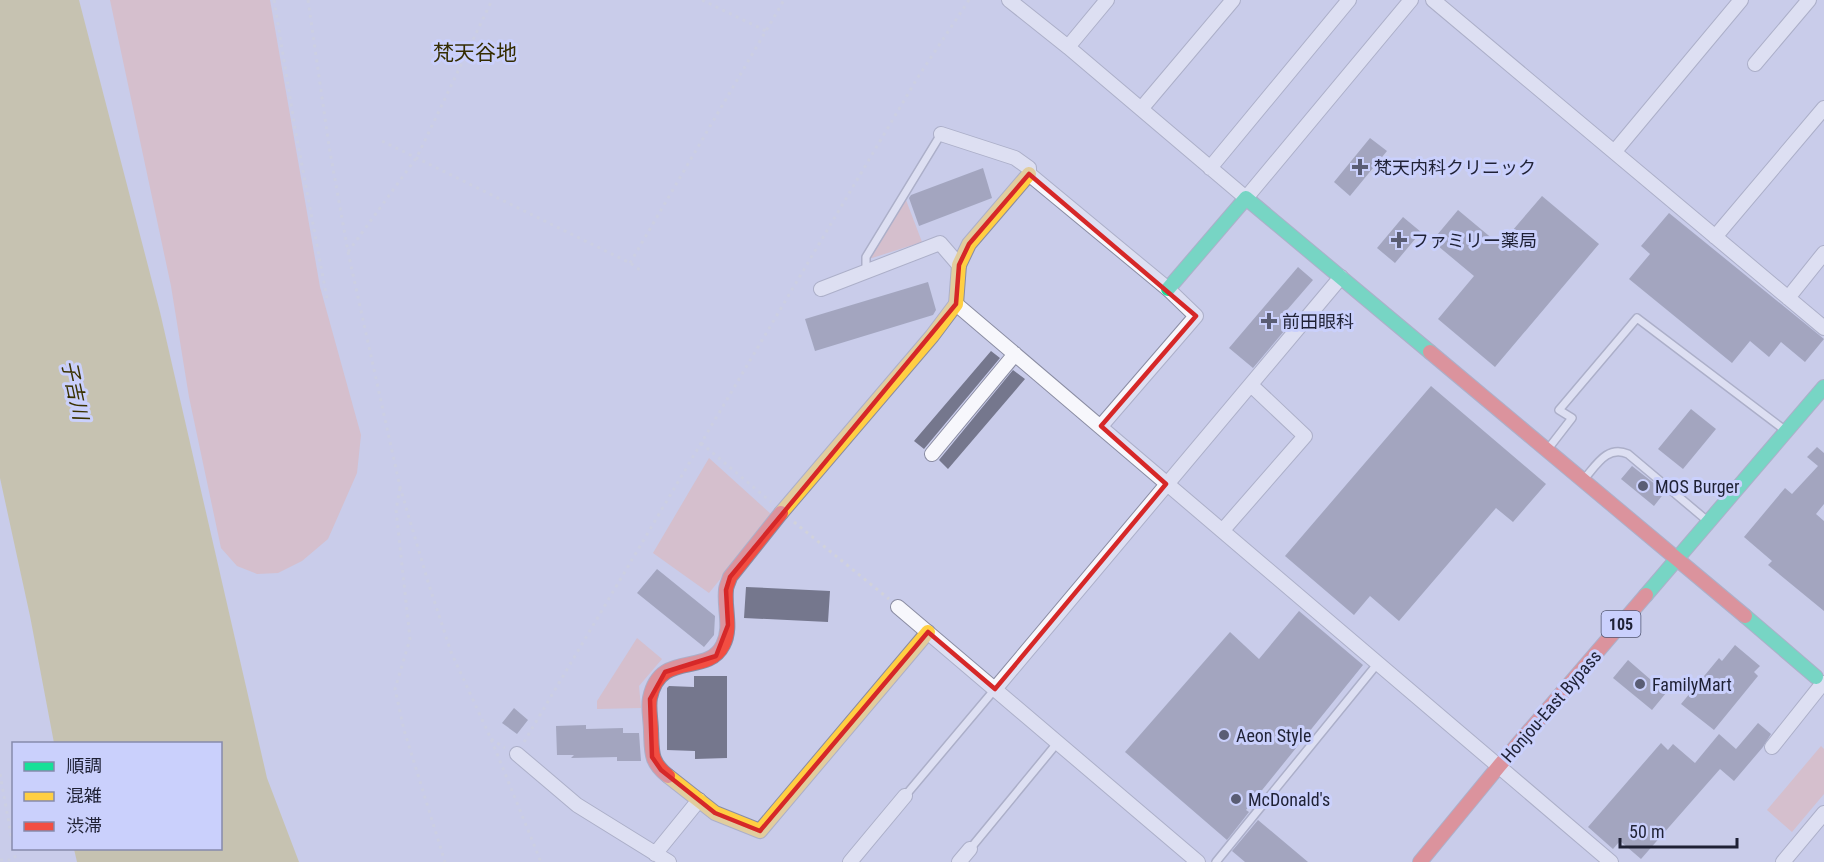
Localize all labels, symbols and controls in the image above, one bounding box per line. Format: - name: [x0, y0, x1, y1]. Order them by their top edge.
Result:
- district label: 梵天谷地: [433, 41, 517, 65]
- place label: 梵天内科クリニック: [1374, 157, 1536, 178]
- marker: 梵天内科クリニック: [1351, 158, 1369, 176]
- place label: ファミリー薬局: [1411, 230, 1537, 251]
- marker: ファミリー薬局: [1392, 233, 1406, 247]
- place label: 前田眼科: [1282, 311, 1354, 332]
- marker: 前田眼科: [1260, 312, 1278, 330]
- water label: 子吉川: [57, 358, 93, 424]
- place label: MOS Burger: [1655, 476, 1740, 497]
- marker: MOS Burger: [1636, 479, 1650, 493]
- road number: 105: [1602, 611, 1640, 637]
- street label: Honjou-East Bypass: [1497, 646, 1605, 766]
- place label: FamilyMart: [1652, 674, 1732, 695]
- marker: FamilyMart: [1633, 677, 1647, 691]
- place label: Aeon Style: [1236, 725, 1311, 746]
- marker: Aeon Style: [1217, 728, 1231, 742]
- legend: [12, 742, 222, 850]
- text: 順調: [66, 755, 102, 776]
- text: 混雑: [66, 785, 102, 806]
- place label: McDonald's: [1248, 789, 1330, 810]
- marker: McDonald's: [1229, 792, 1243, 806]
- scale bar: [1620, 811, 1737, 849]
- text: 渋滞: [66, 815, 102, 836]
- text: 50 m: [1629, 821, 1664, 842]

